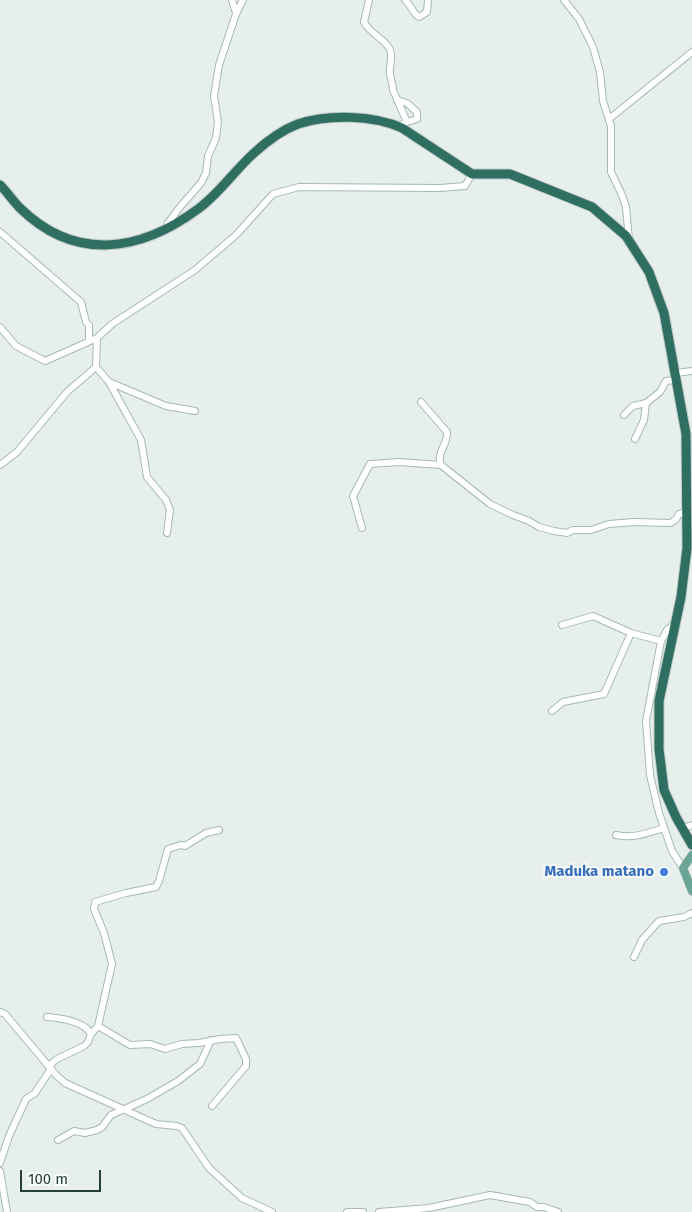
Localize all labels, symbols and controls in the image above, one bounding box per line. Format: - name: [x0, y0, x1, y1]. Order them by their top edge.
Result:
- place label: Maduka matano: [544, 863, 654, 881]
- marker: Maduka matano: [658, 866, 670, 878]
- scale bar: [22, 1160, 104, 1192]
- text: 100 m: [28, 1170, 68, 1188]

